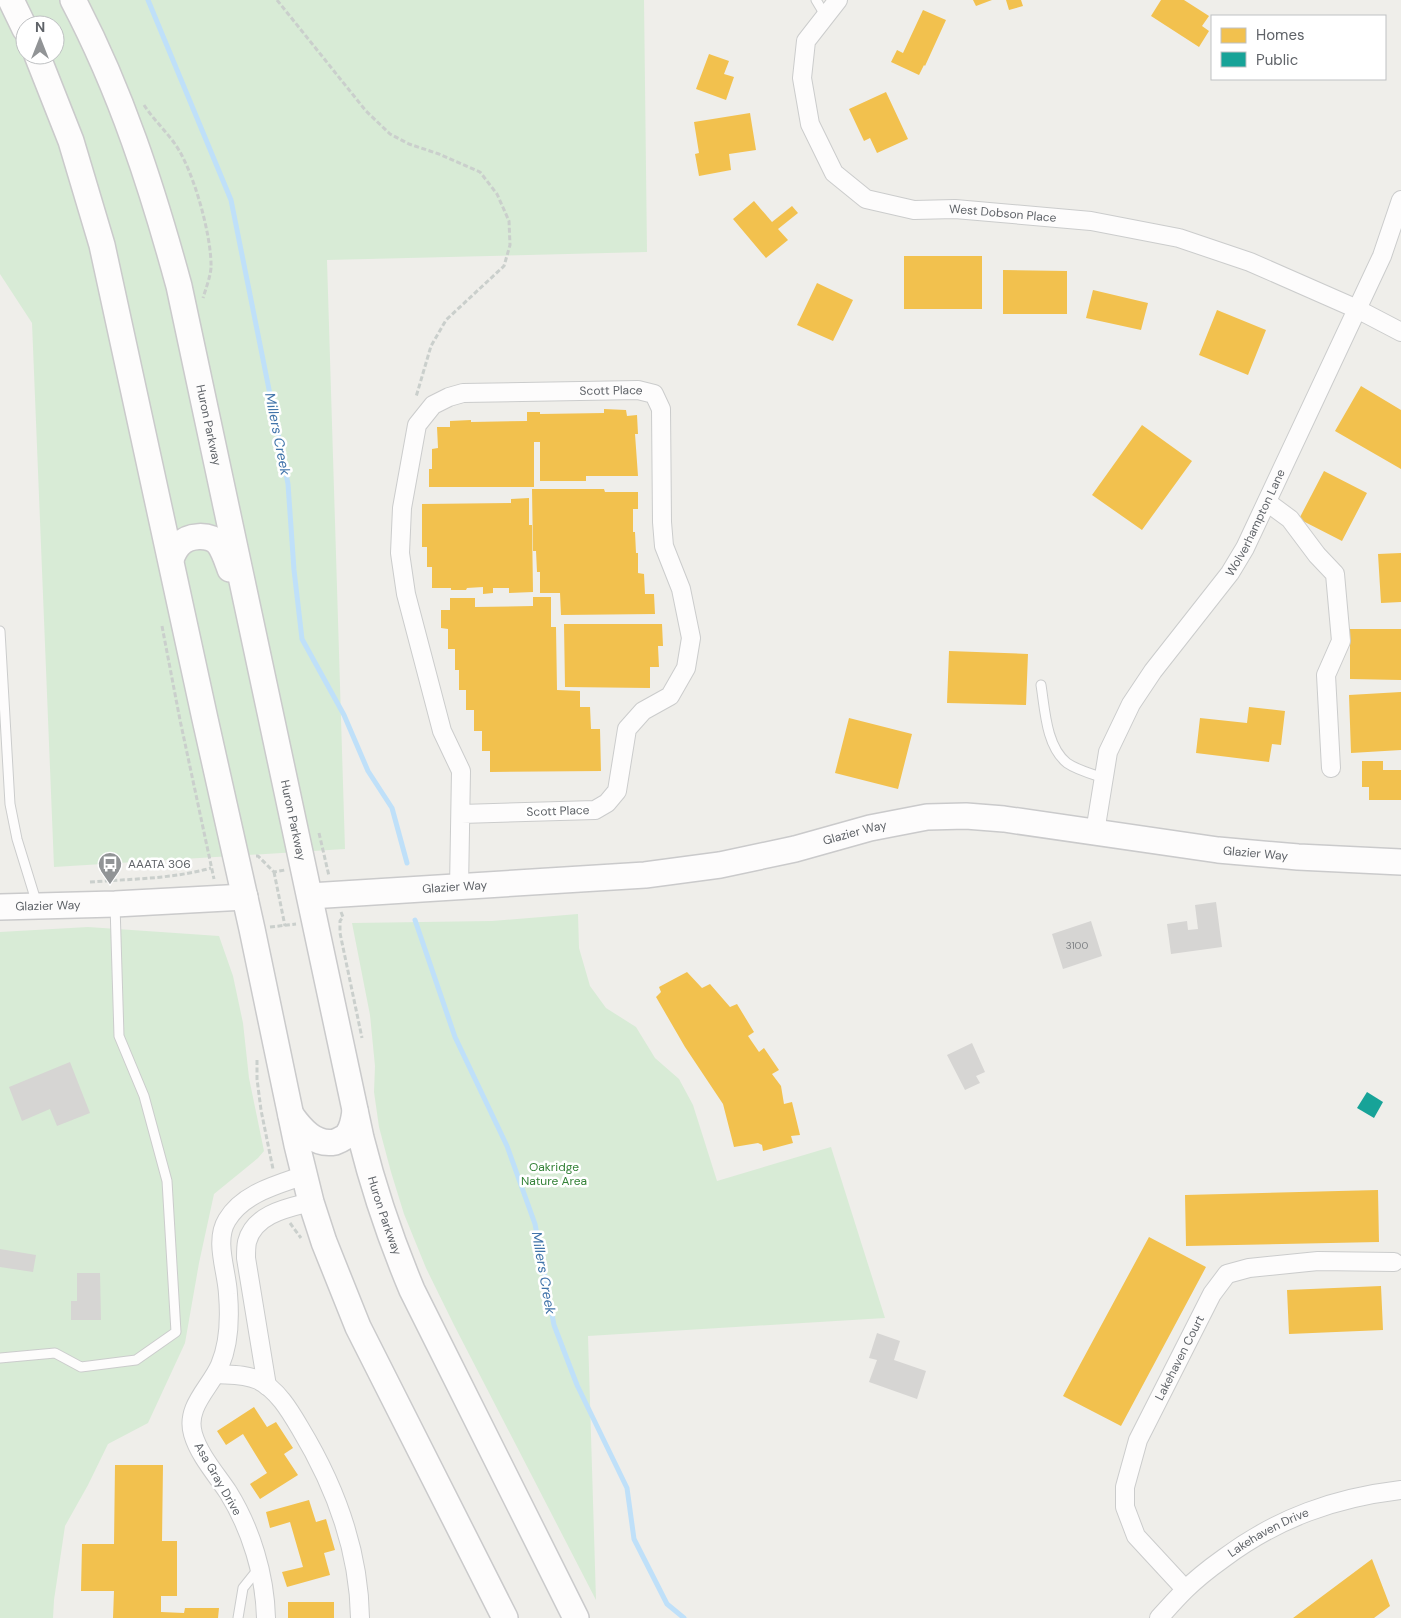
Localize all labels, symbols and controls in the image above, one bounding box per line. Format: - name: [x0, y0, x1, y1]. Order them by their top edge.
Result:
- north arrow: [15, 15, 65, 65]
- legend: [1211, 15, 1386, 80]
- text: N: [35, 18, 45, 36]
- text: Homes: [1256, 25, 1305, 45]
- text: Public: [1256, 50, 1298, 70]
- street label: West Dobson Place: [949, 201, 1057, 226]
- street label: Scott Place: [579, 382, 645, 399]
- street label: Huron Parkway: [192, 383, 225, 467]
- water label: Millers Creek: [261, 391, 295, 478]
- street label: Wolverhampton Lane: [1222, 466, 1289, 579]
- street label: Huron Parkway: [277, 778, 310, 863]
- street label: Scott Place: [526, 802, 590, 820]
- street label: Glazier Way: [821, 817, 888, 849]
- street label: Glazier Way: [1222, 842, 1289, 864]
- bus stop icon: AAATA 306: [97, 851, 123, 885]
- place label: AAATA 306: [128, 856, 191, 872]
- street label: Glazier Way: [422, 877, 488, 897]
- street label: Glazier Way: [15, 897, 81, 915]
- house number: 3100: [1066, 939, 1088, 952]
- park label: Oakridge Nature Area: [521, 1159, 587, 1189]
- street label: Huron Parkway: [364, 1174, 405, 1258]
- water label: Millers Creek: [528, 1230, 560, 1317]
- street label: Lakehaven Court: [1151, 1312, 1208, 1403]
- street label: Asa Gray Drive: [191, 1440, 245, 1519]
- street label: Lakehaven Drive: [1225, 1504, 1311, 1561]

